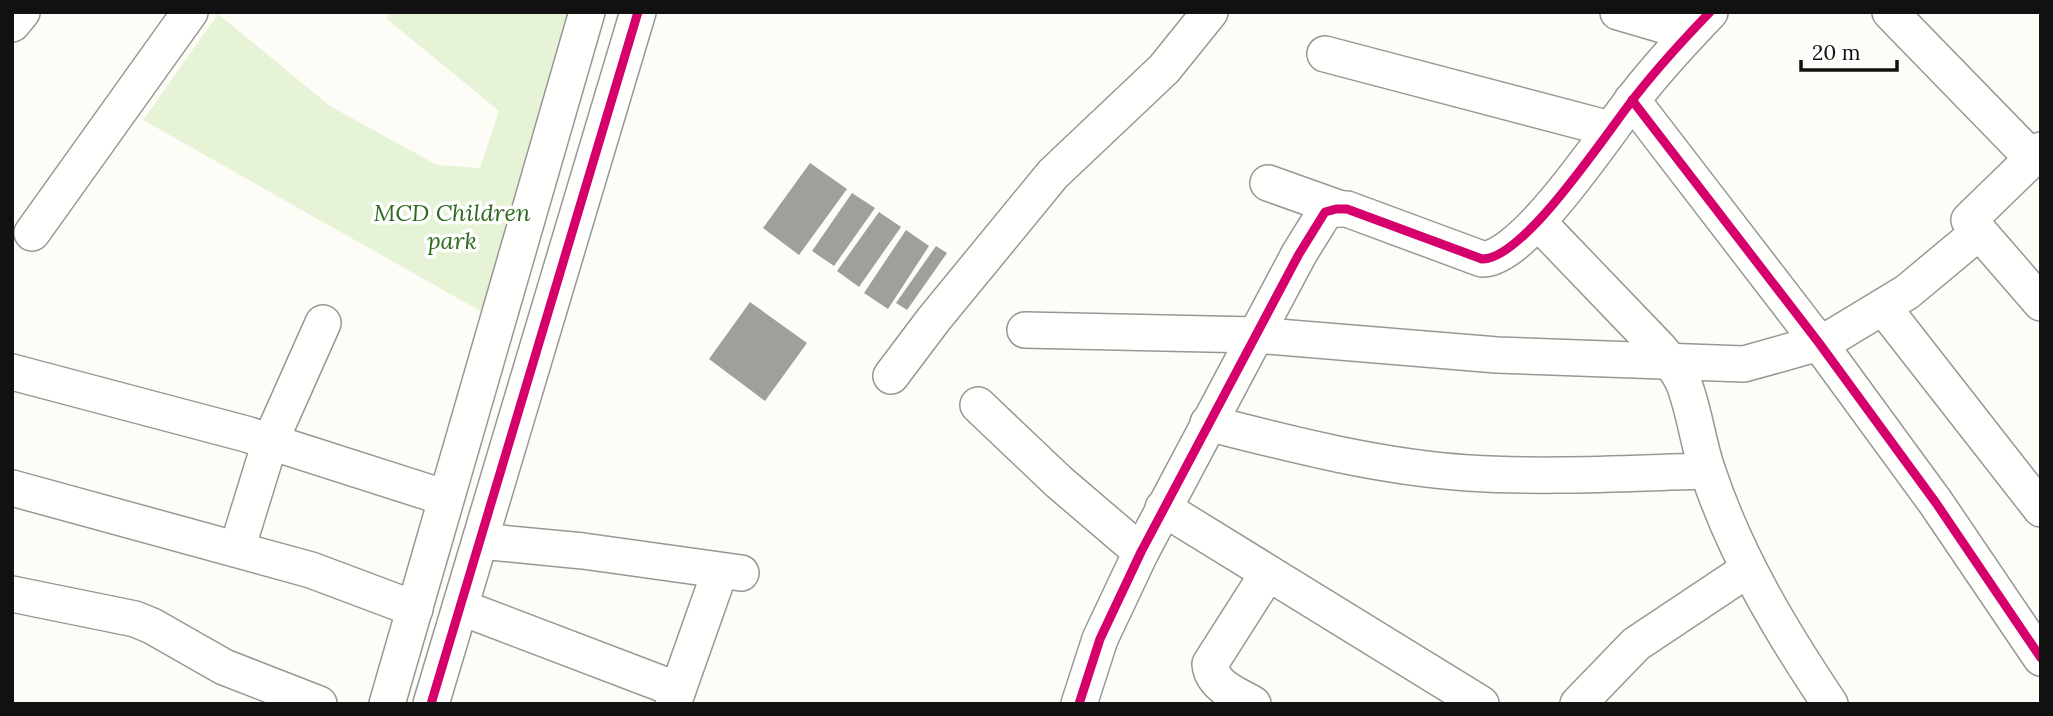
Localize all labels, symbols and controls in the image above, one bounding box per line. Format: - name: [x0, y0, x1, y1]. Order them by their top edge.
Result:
- scale bar: [1801, 28, 1897, 72]
- text: 20 m: [1812, 39, 1861, 66]
- park label: MCD Children park: [373, 197, 531, 256]

